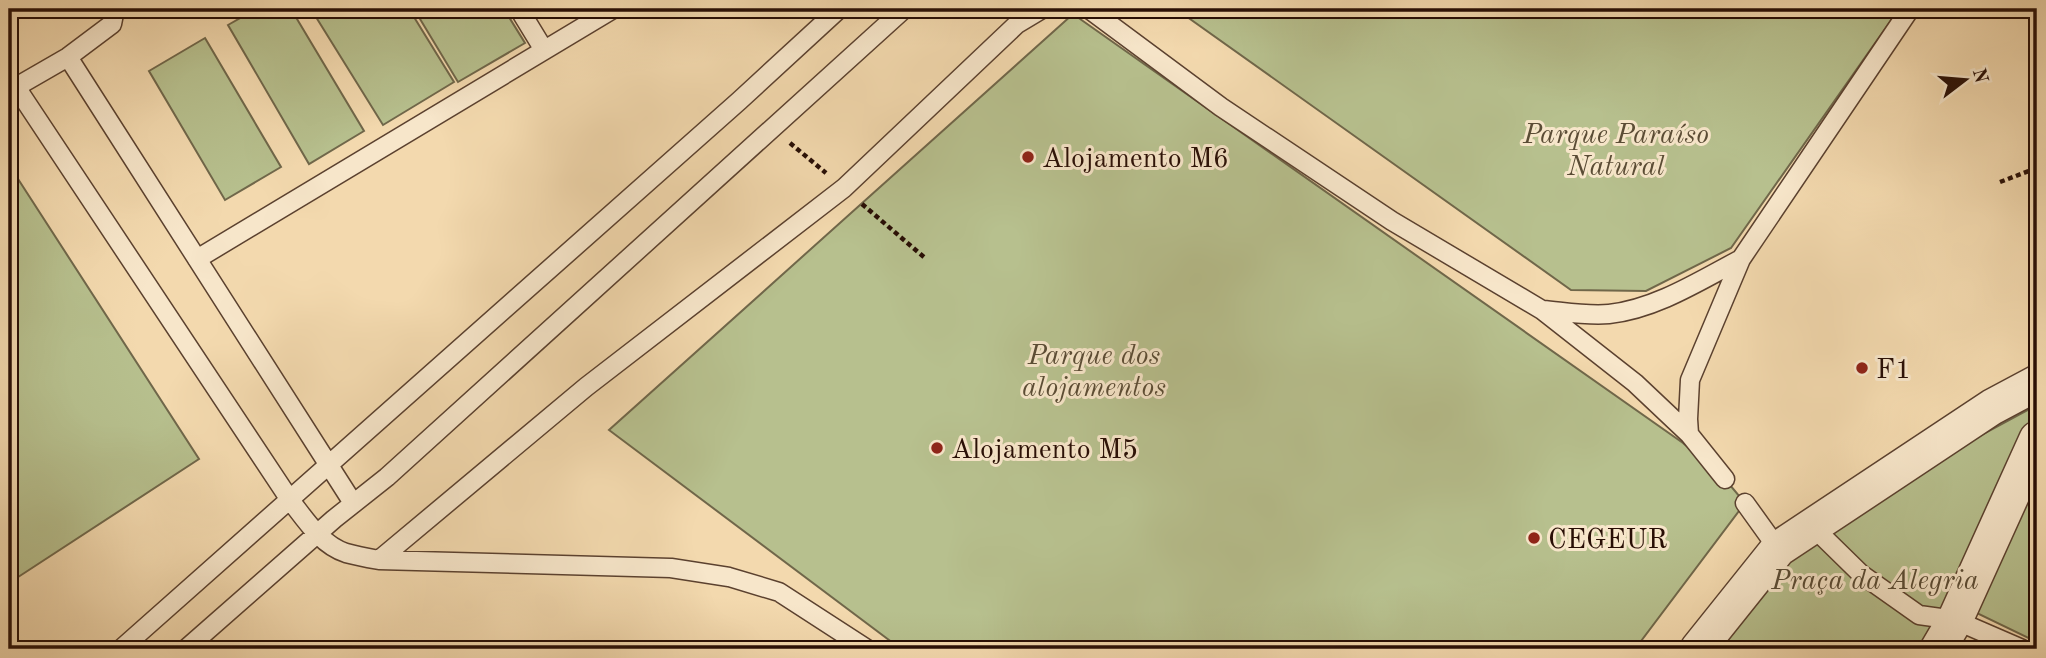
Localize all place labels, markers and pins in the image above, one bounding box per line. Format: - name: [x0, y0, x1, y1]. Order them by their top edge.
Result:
- place label: Alojamento M6: [1042, 146, 1229, 174]
- marker: Alojamento M6: [1020, 149, 1036, 165]
- place label: F1: [1876, 357, 1911, 385]
- marker: F1: [1854, 360, 1870, 376]
- place label: Alojamento M5: [951, 437, 1138, 465]
- marker: Alojamento M5: [929, 440, 945, 456]
- place label: CEGEUR: [1548, 527, 1667, 555]
- marker: CEGEUR: [1526, 530, 1542, 546]

